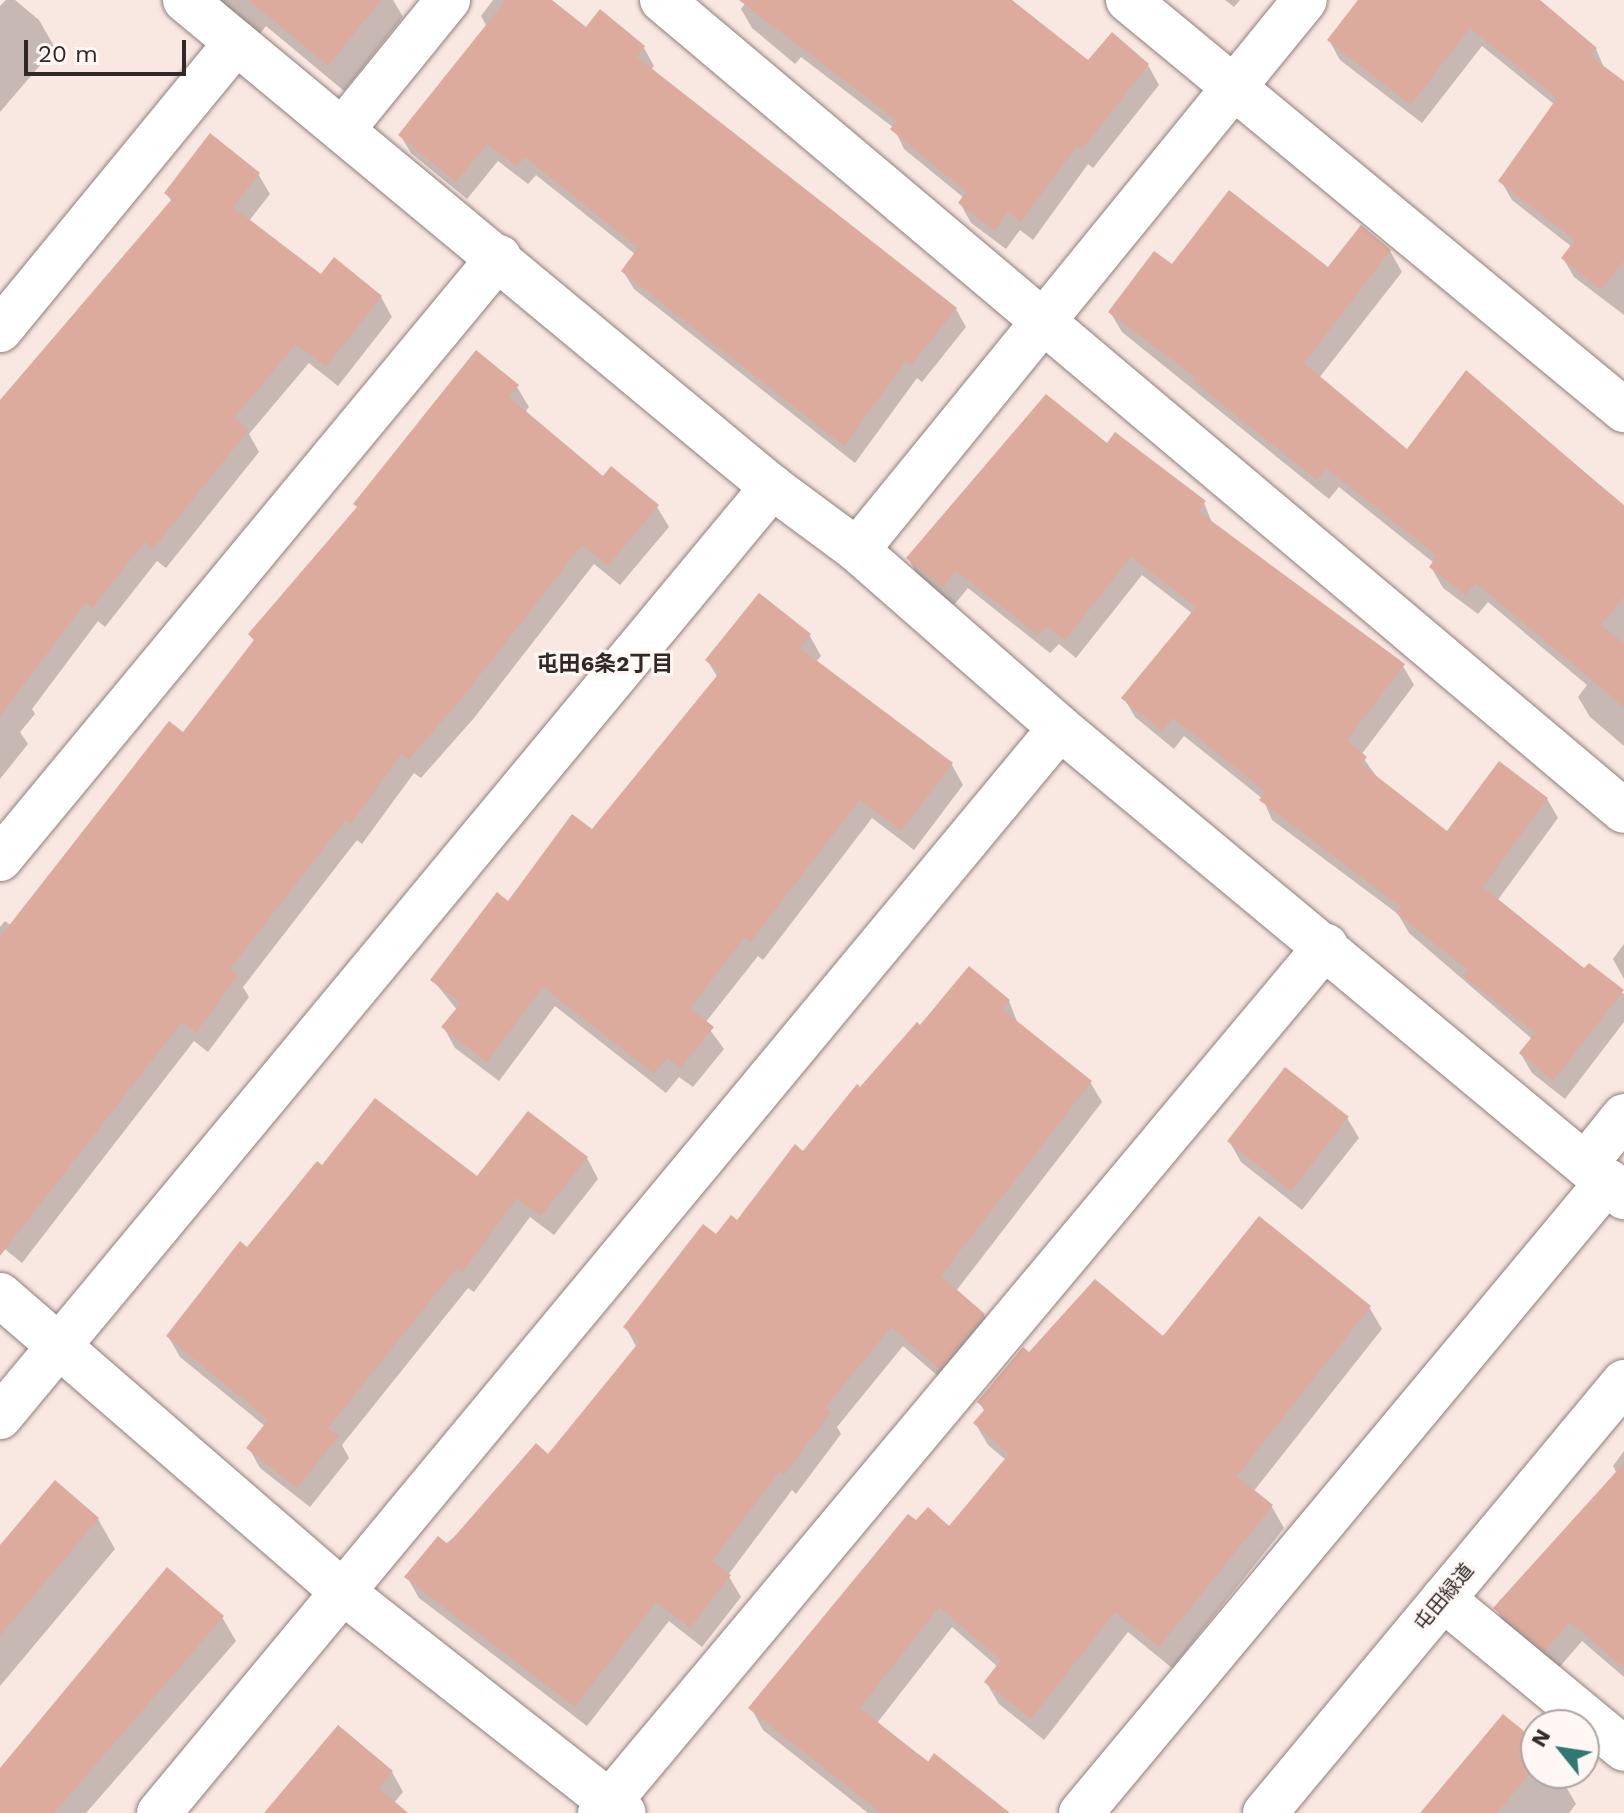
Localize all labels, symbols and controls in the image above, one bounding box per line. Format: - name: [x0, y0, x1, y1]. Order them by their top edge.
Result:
- scale bar: [28, 24, 190, 74]
- text: 20 m: [38, 40, 98, 68]
- district label: 屯田6条2丁目: [537, 651, 673, 677]
- street label: 屯田緑道: [1409, 1559, 1479, 1635]
- north arrow: [1520, 1709, 1600, 1789]
- text: N: [1526, 1724, 1555, 1751]

